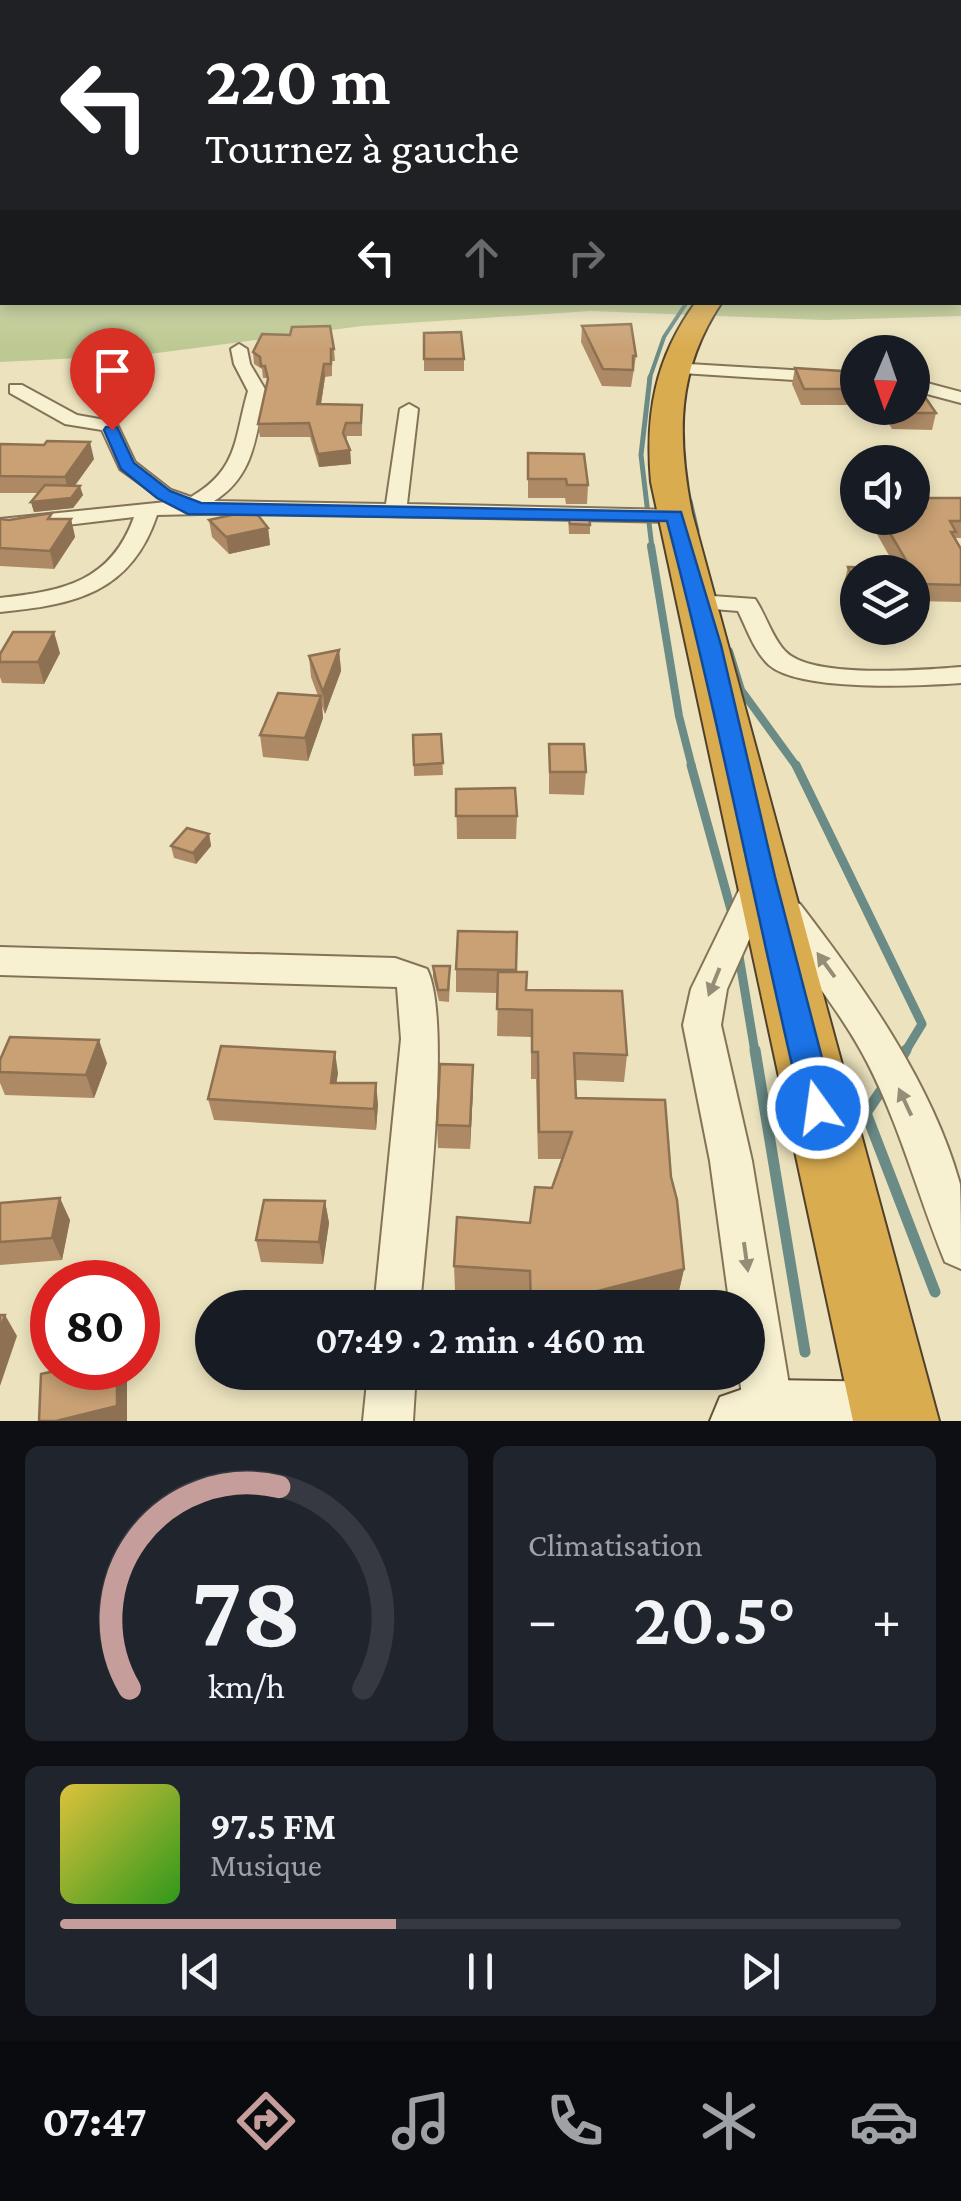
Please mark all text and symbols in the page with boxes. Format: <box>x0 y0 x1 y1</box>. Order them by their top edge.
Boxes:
icon: left <box>40 40 170 170</box>
text: 220 m <box>205 41 391 119</box>
text: Tournez à gauche <box>205 123 519 173</box>
icon: left <box>349 230 404 285</box>
icon: ahead <box>454 230 509 285</box>
icon: right <box>559 230 614 285</box>
pin <box>70 328 155 431</box>
north arrow <box>840 335 930 425</box>
map controls <box>840 335 930 645</box>
icon: arrive <box>85 343 140 398</box>
button: sound <box>840 445 930 535</box>
button: layers <box>840 555 930 645</box>
one-way arrow <box>817 952 836 978</box>
one-way arrow <box>705 967 721 997</box>
position arrow <box>766 1056 870 1160</box>
one-way arrow <box>897 1087 913 1117</box>
one-way arrow <box>738 1242 754 1273</box>
speed limit sign: 80 <box>30 1260 160 1390</box>
text: 07:49 · 2 min · 460 m <box>315 1319 645 1361</box>
text: Climatisation <box>528 1527 703 1563</box>
text: 78 <box>192 1553 301 1668</box>
text: 20.5° <box>633 1577 796 1660</box>
text: − <box>528 1589 557 1650</box>
text: + <box>872 1589 901 1650</box>
text: km/h <box>208 1666 285 1706</box>
text: 97.5 FM <box>210 1805 336 1847</box>
text: Musique <box>210 1847 322 1883</box>
icon: previous <box>173 1944 228 1999</box>
icon: pause <box>453 1944 508 1999</box>
icon: next <box>733 1944 788 1999</box>
icon: directions <box>231 2086 301 2156</box>
icon: music <box>386 2086 456 2156</box>
icon: phone <box>540 2086 610 2156</box>
icon: climate <box>694 2086 764 2156</box>
icon: car <box>849 2086 919 2156</box>
text: 07:47 <box>42 2096 147 2146</box>

